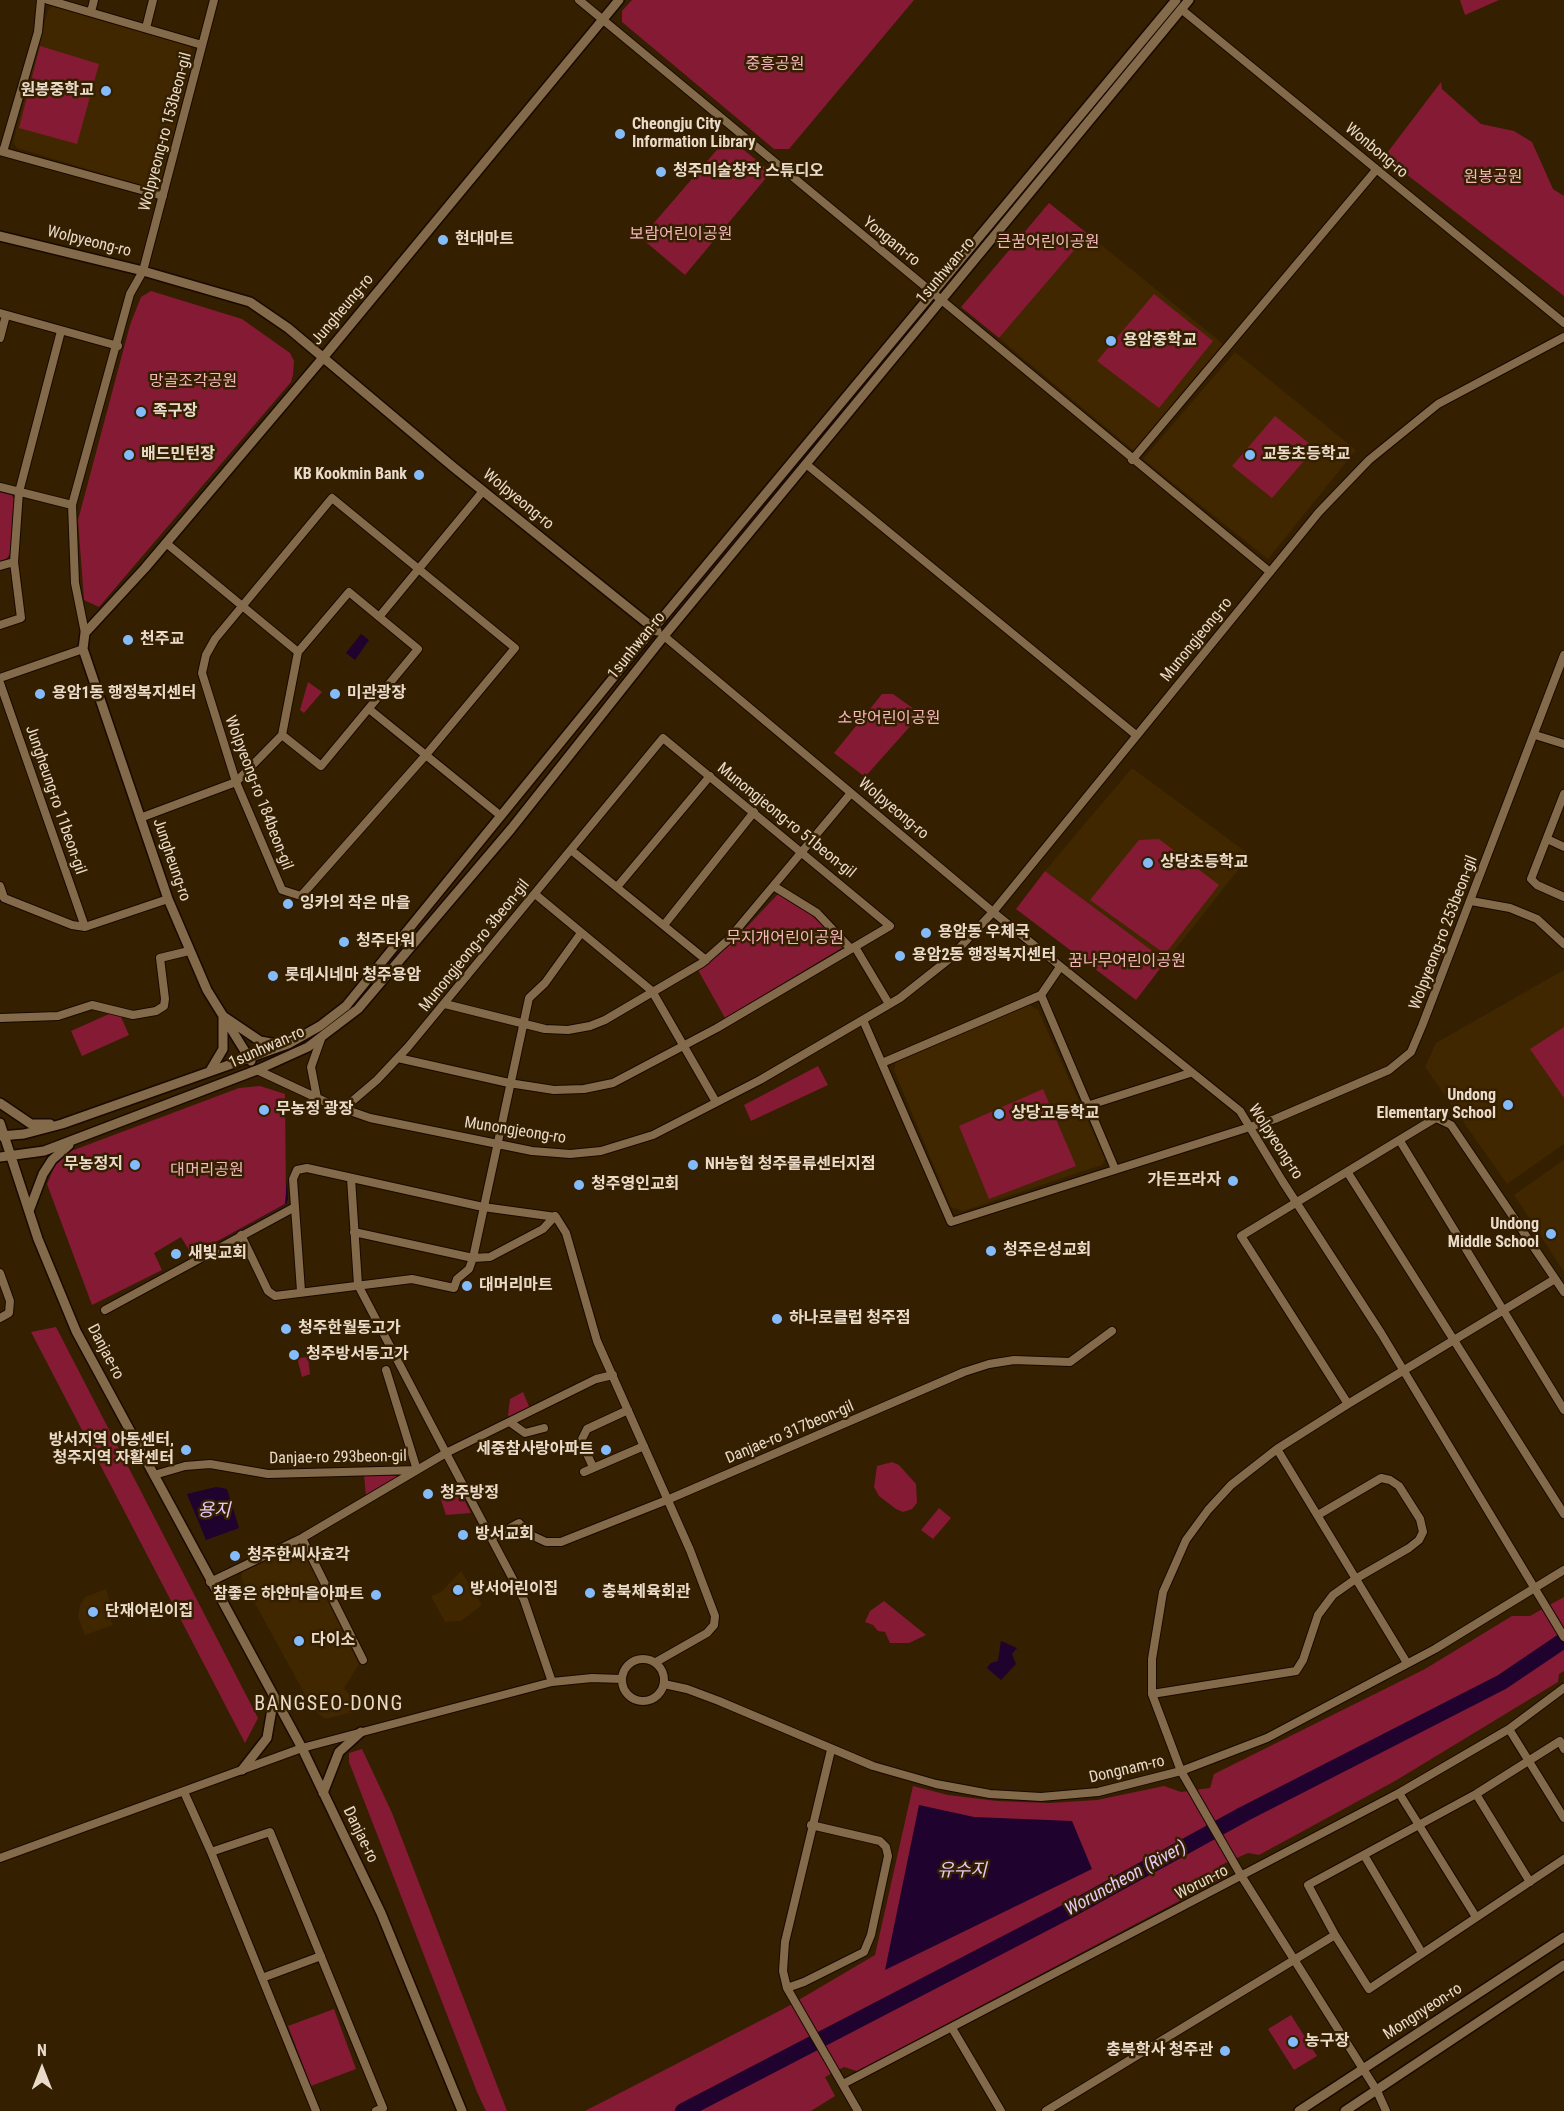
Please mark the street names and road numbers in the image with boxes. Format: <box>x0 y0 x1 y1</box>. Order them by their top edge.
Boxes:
street label: Wolpyeong-ro 153beon-gil <box>136 50 196 214</box>
street label: Wonbong-ro <box>1341 119 1411 183</box>
street label: Yongam-ro <box>859 213 923 271</box>
street label: Wolpyeong-ro <box>45 222 133 262</box>
street label: 1sunhwan-ro <box>913 234 979 308</box>
street label: Jungheung-ro <box>308 271 378 349</box>
street label: Wolpyeong-ro <box>479 466 557 534</box>
street label: Munongjeong-ro <box>1157 594 1237 686</box>
street label: 1sunhwan-ro <box>604 609 670 683</box>
street label: Wolpyeong-ro 184beon-gil <box>220 713 296 873</box>
street label: Jungheung-ro 11beon-gil <box>20 723 90 877</box>
street label: Munongjeong-ro 51beon-gil <box>713 759 859 883</box>
street label: Wolpyeong-ro <box>854 774 932 844</box>
street label: Jungheung-ro <box>148 816 194 904</box>
street label: Wolpyeong-ro 253beon-gil <box>1406 853 1482 1013</box>
street label: Munongjeong-ro 3beon-gil <box>416 876 534 1016</box>
street label: 1sunhwan-ro <box>226 1023 308 1073</box>
street label: Wolpyeong-ro <box>1244 1101 1306 1183</box>
street label: Munongjeong-ro <box>463 1113 567 1149</box>
street label: Danjae-ro <box>82 1321 128 1383</box>
street label: Danjae-ro 317beon-gil <box>723 1397 857 1469</box>
street label: Danjae-ro 293beon-gil <box>269 1447 407 1469</box>
street label: Dongnam-ro <box>1087 1752 1167 1788</box>
street label: Danjae-ro <box>338 1804 382 1866</box>
street label: Worun-ro <box>1172 1861 1232 1905</box>
street label: Mongnyeon-ro <box>1380 1979 1466 2045</box>

